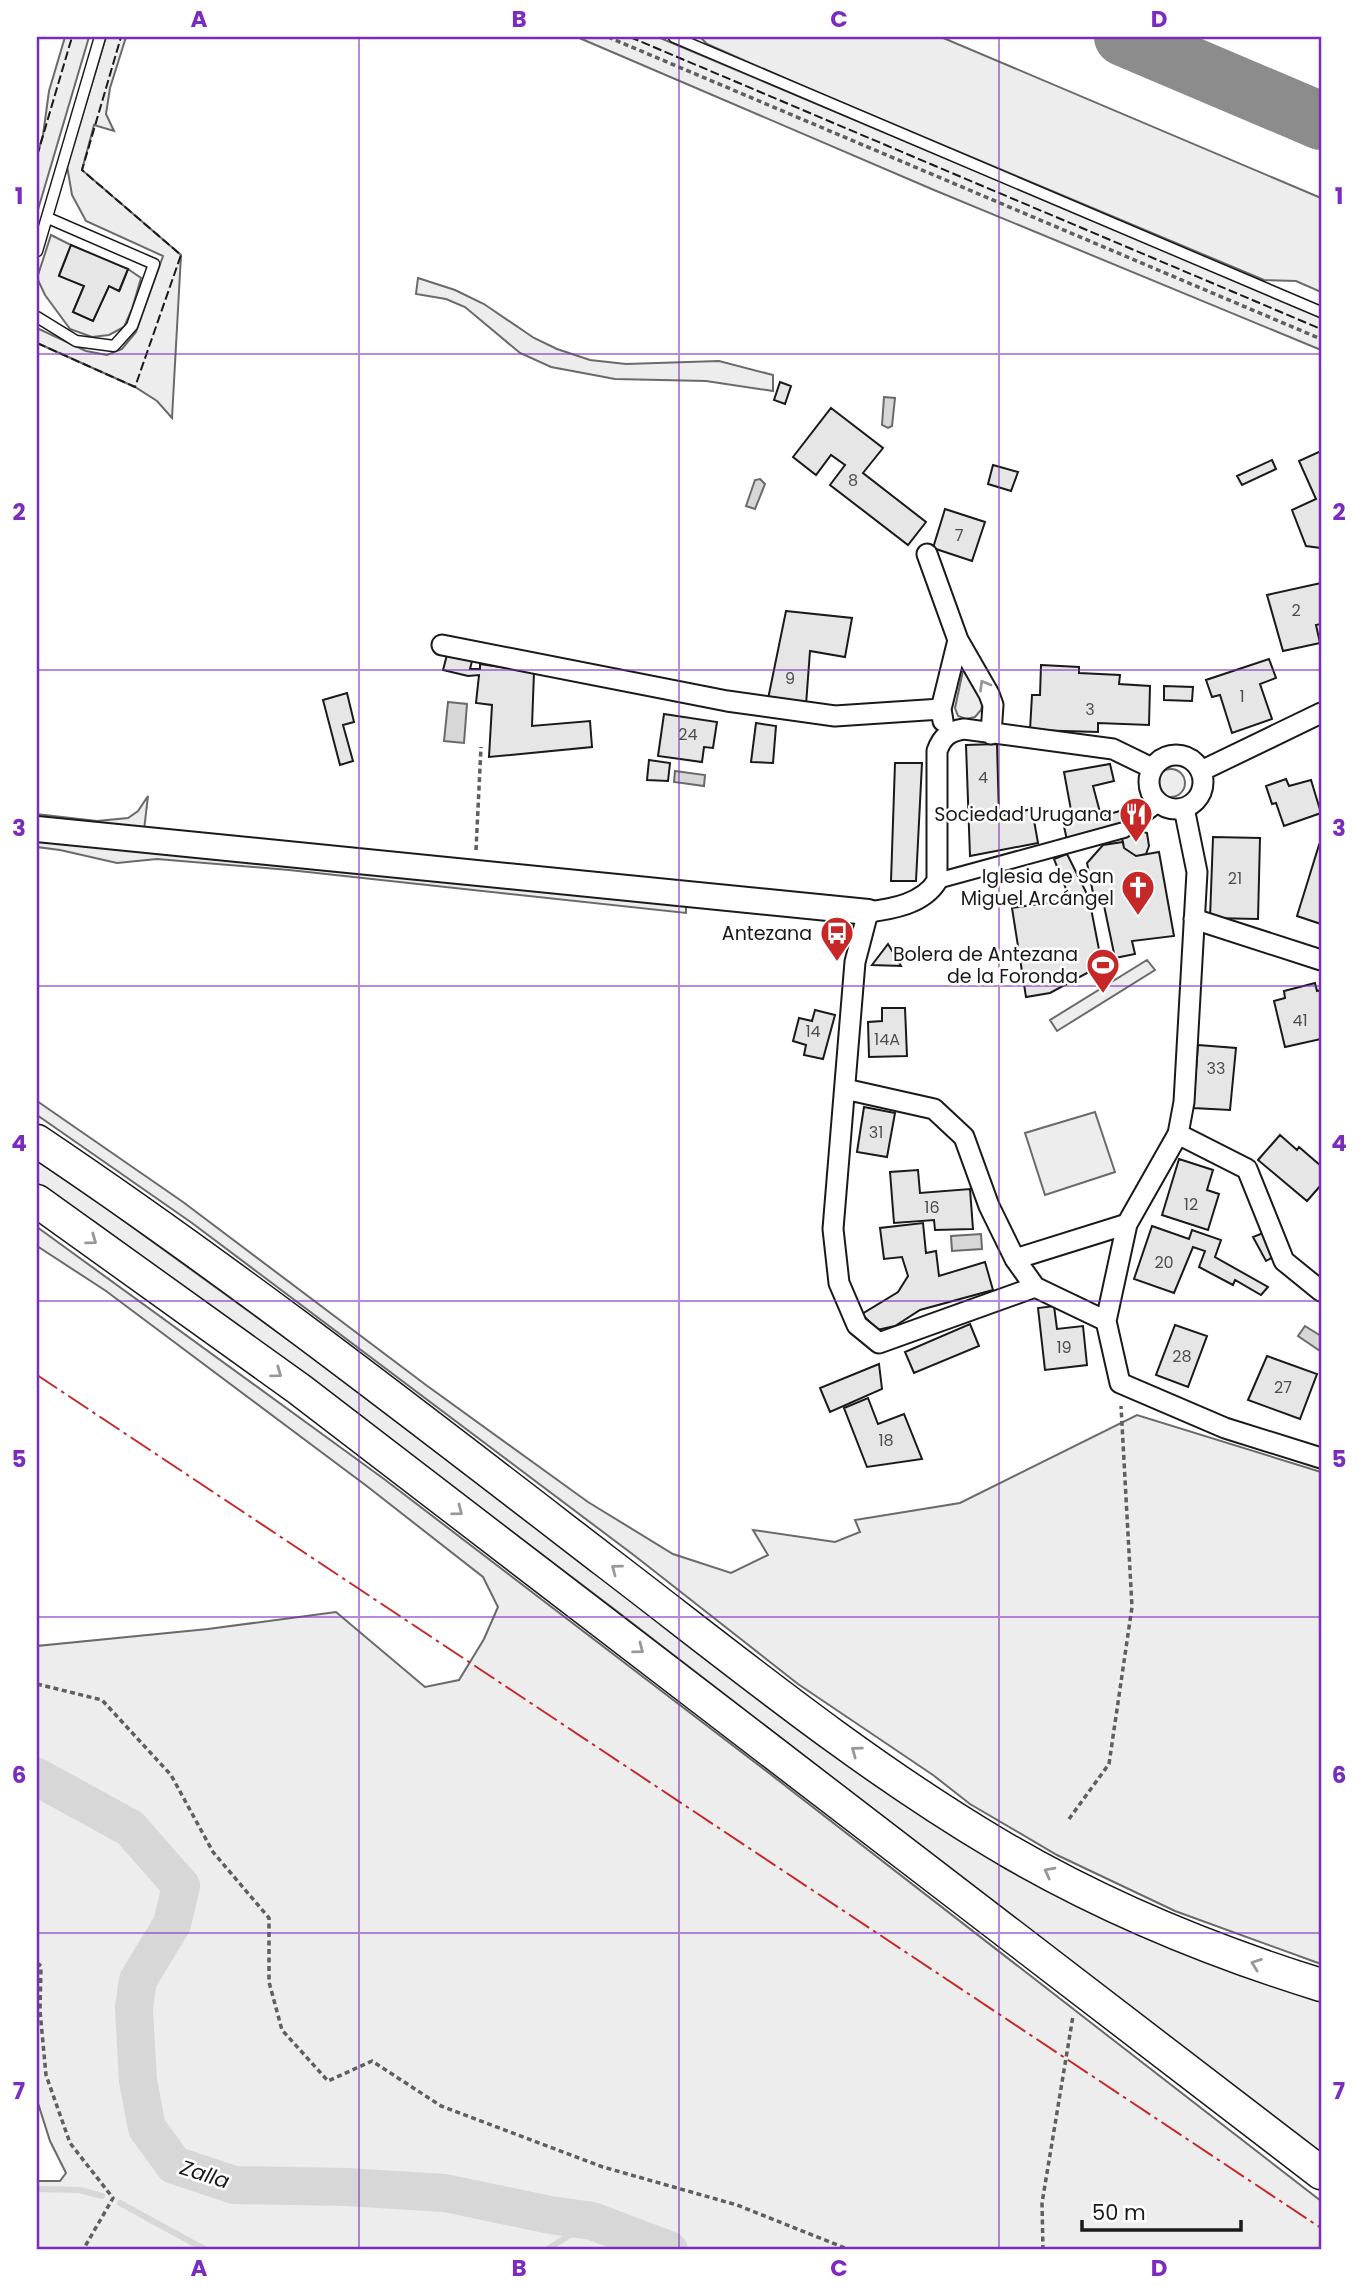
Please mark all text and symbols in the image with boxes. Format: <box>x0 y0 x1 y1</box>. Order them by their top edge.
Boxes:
text: A <box>191 3 208 35</box>
text: B <box>511 3 527 35</box>
text: C <box>830 3 848 35</box>
text: D <box>1151 3 1167 35</box>
text: 1 <box>15 180 23 212</box>
text: 1 <box>1335 180 1343 212</box>
house number: 8 <box>848 469 858 492</box>
text: 2 <box>12 496 26 528</box>
text: 2 <box>1332 496 1346 528</box>
house number: 7 <box>955 524 964 547</box>
house number: 2 <box>1291 599 1301 622</box>
house number: 9 <box>785 667 795 690</box>
one-way arrow <box>979 679 992 692</box>
house number: 1 <box>1239 685 1245 708</box>
house number: 3 <box>1085 698 1095 721</box>
house number: 24 <box>678 723 698 746</box>
house number: 4 <box>978 766 988 789</box>
restaurant icon: Sociedad Urugana <box>1117 795 1155 844</box>
place label: Sociedad Urugana <box>934 801 1112 828</box>
text: 3 <box>12 812 26 844</box>
text: 3 <box>1332 812 1346 844</box>
place label: Iglesia de San Miguel Arcángel <box>961 863 1114 912</box>
house number: 21 <box>1228 867 1242 890</box>
church icon: Iglesia de San Miguel Arcángel <box>1119 868 1157 917</box>
bus stop icon: Antezana <box>818 914 856 963</box>
place label: Antezana <box>722 920 812 947</box>
place label: Bolera de Antezana de la Foronda <box>893 941 1078 990</box>
sports icon: Bolera de Antezana de la Foronda <box>1084 946 1122 995</box>
house number: 41 <box>1292 1009 1308 1032</box>
house number: 14 <box>805 1020 821 1043</box>
house number: 14A <box>874 1028 900 1051</box>
house number: 33 <box>1207 1057 1225 1080</box>
house number: 31 <box>869 1121 883 1144</box>
text: 4 <box>11 1127 27 1159</box>
text: 4 <box>1331 1127 1347 1159</box>
house number: 12 <box>1184 1193 1198 1216</box>
house number: 16 <box>924 1196 940 1219</box>
one-way arrow <box>84 1232 97 1245</box>
house number: 20 <box>1154 1251 1174 1274</box>
house number: 19 <box>1056 1336 1072 1359</box>
house number: 28 <box>1172 1345 1192 1368</box>
one-way arrow <box>269 1365 282 1377</box>
house number: 27 <box>1274 1376 1292 1399</box>
house number: 18 <box>878 1429 894 1452</box>
text: 5 <box>12 1443 26 1475</box>
text: 5 <box>1332 1443 1346 1475</box>
one-way arrow <box>450 1502 463 1515</box>
one-way arrow <box>612 1565 624 1578</box>
one-way arrow <box>631 1640 644 1653</box>
one-way arrow <box>851 1747 864 1759</box>
text: 6 <box>12 1759 26 1791</box>
text: 6 <box>1332 1759 1346 1791</box>
one-way arrow <box>1043 1867 1056 1880</box>
one-way arrow <box>1251 1959 1263 1973</box>
text: 7 <box>13 2075 25 2107</box>
text: 7 <box>1333 2075 1345 2107</box>
water label: Zalla <box>176 2152 233 2196</box>
scale bar <box>1082 2189 1241 2233</box>
text: 50 m <box>1092 2198 1146 2227</box>
text: A <box>191 2252 208 2284</box>
text: B <box>511 2252 527 2284</box>
text: C <box>830 2252 848 2284</box>
text: D <box>1151 2252 1167 2284</box>

